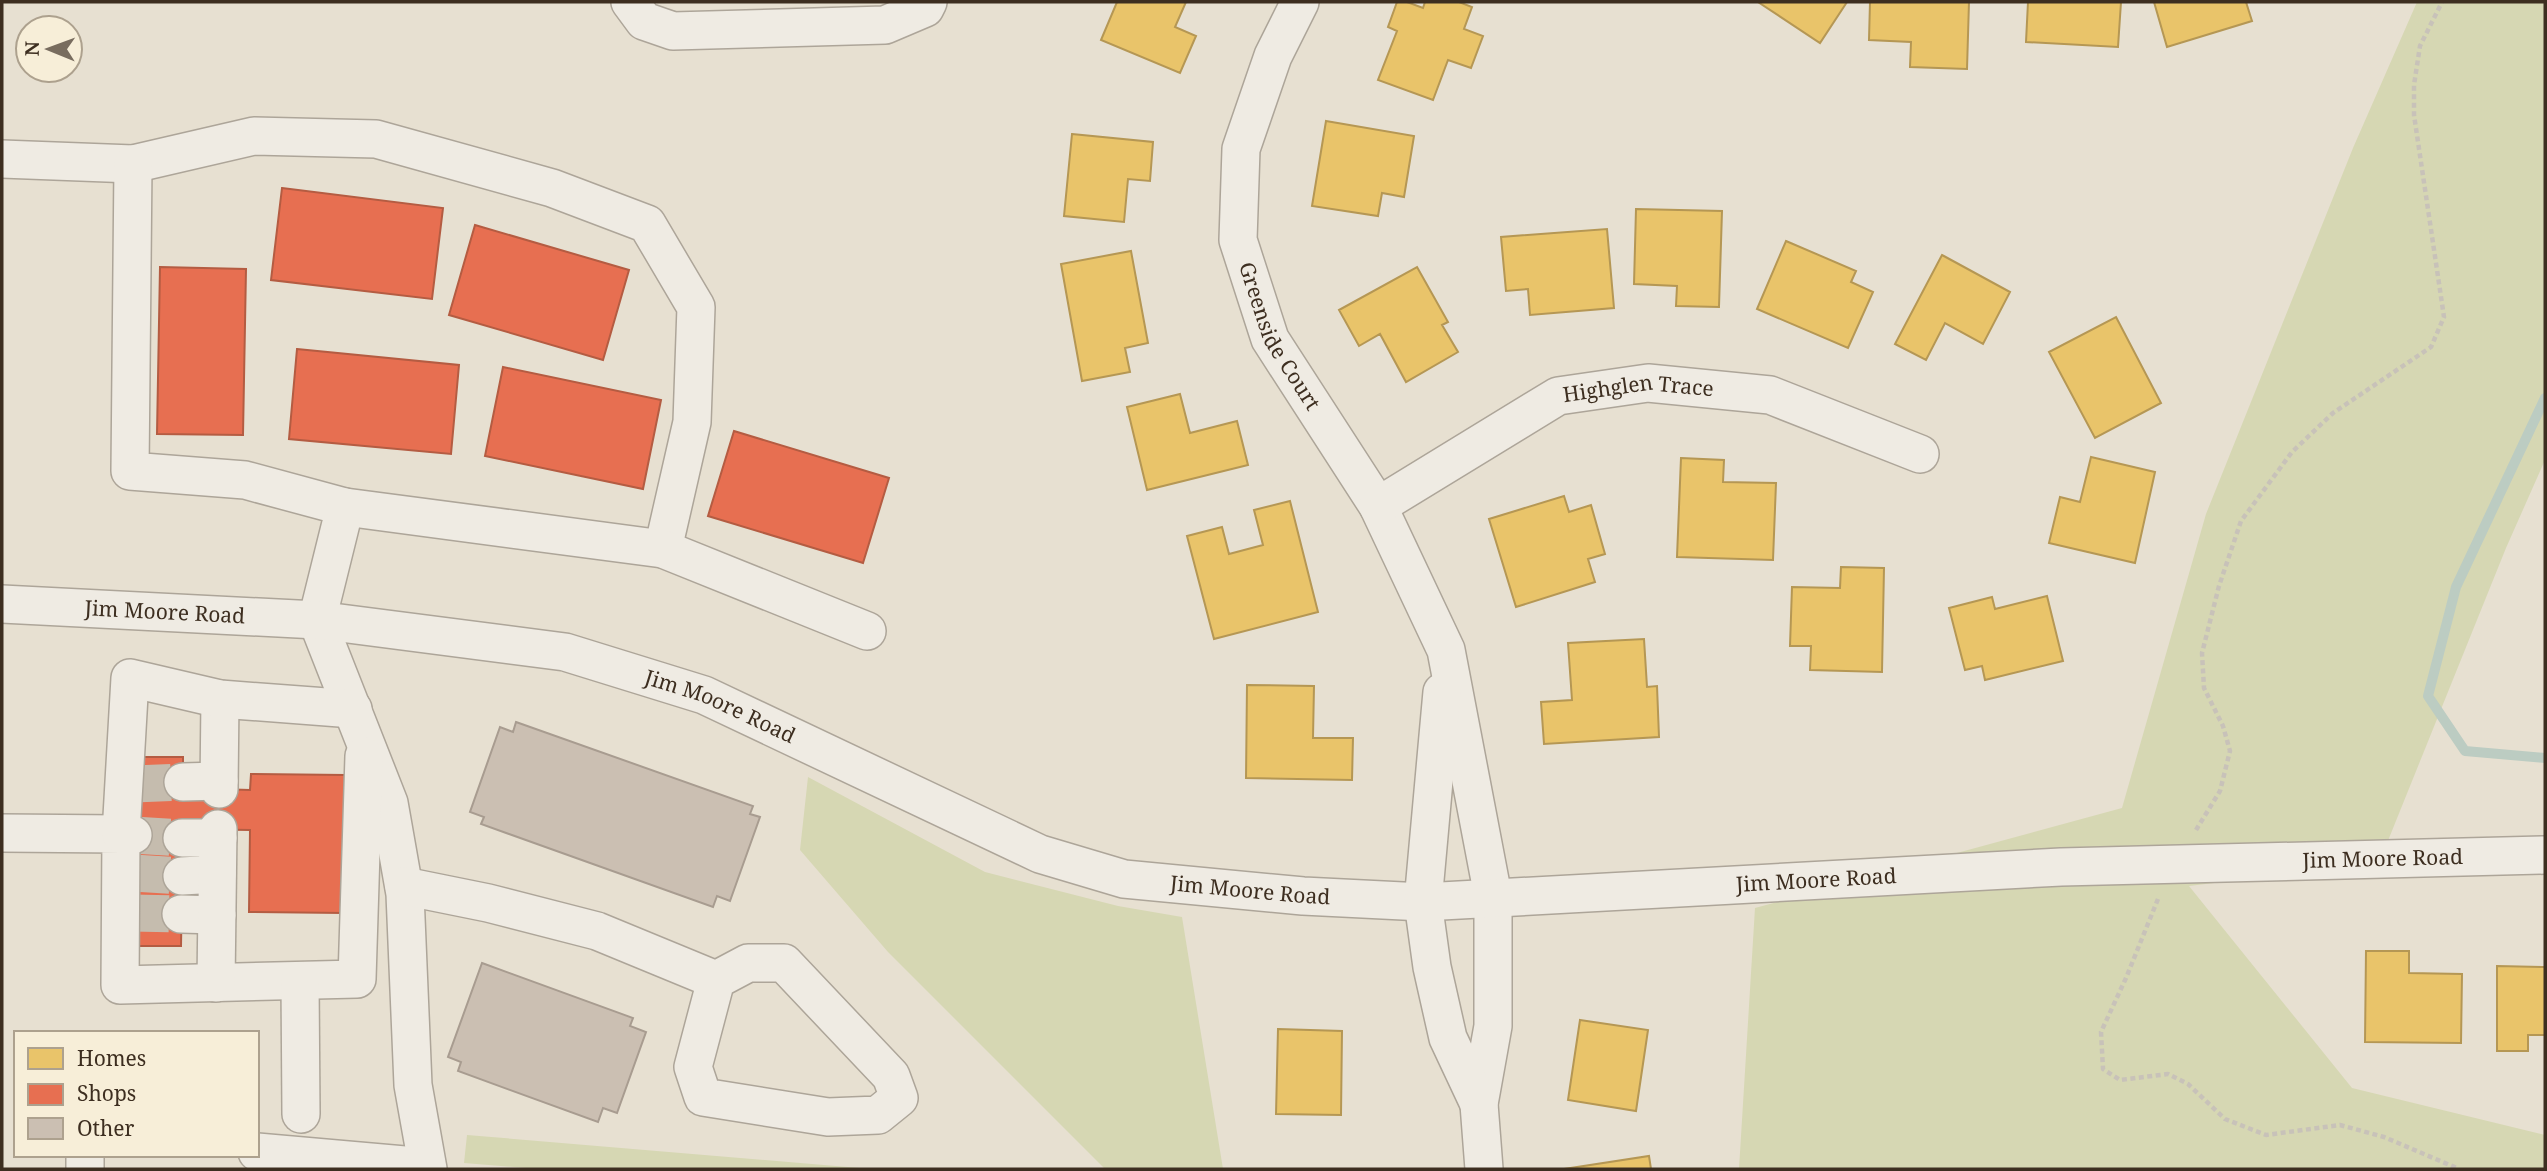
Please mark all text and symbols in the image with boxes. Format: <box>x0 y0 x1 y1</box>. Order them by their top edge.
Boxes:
north arrow <box>14 14 84 84</box>
text: N <box>19 41 45 56</box>
street label: Greenside Court <box>1233 258 1327 415</box>
street label: Highglen Trace <box>1561 367 1715 408</box>
street label: Jim Moore Road <box>83 593 246 629</box>
street label: Jim Moore Road <box>641 662 800 749</box>
street label: Jim Moore Road <box>2301 842 2463 874</box>
street label: Jim Moore Road <box>1734 861 1897 898</box>
street label: Jim Moore Road <box>1168 868 1331 910</box>
legend <box>14 1031 259 1157</box>
text: Homes <box>77 1044 146 1072</box>
text: Shops <box>77 1079 136 1107</box>
text: Other <box>77 1114 135 1142</box>

